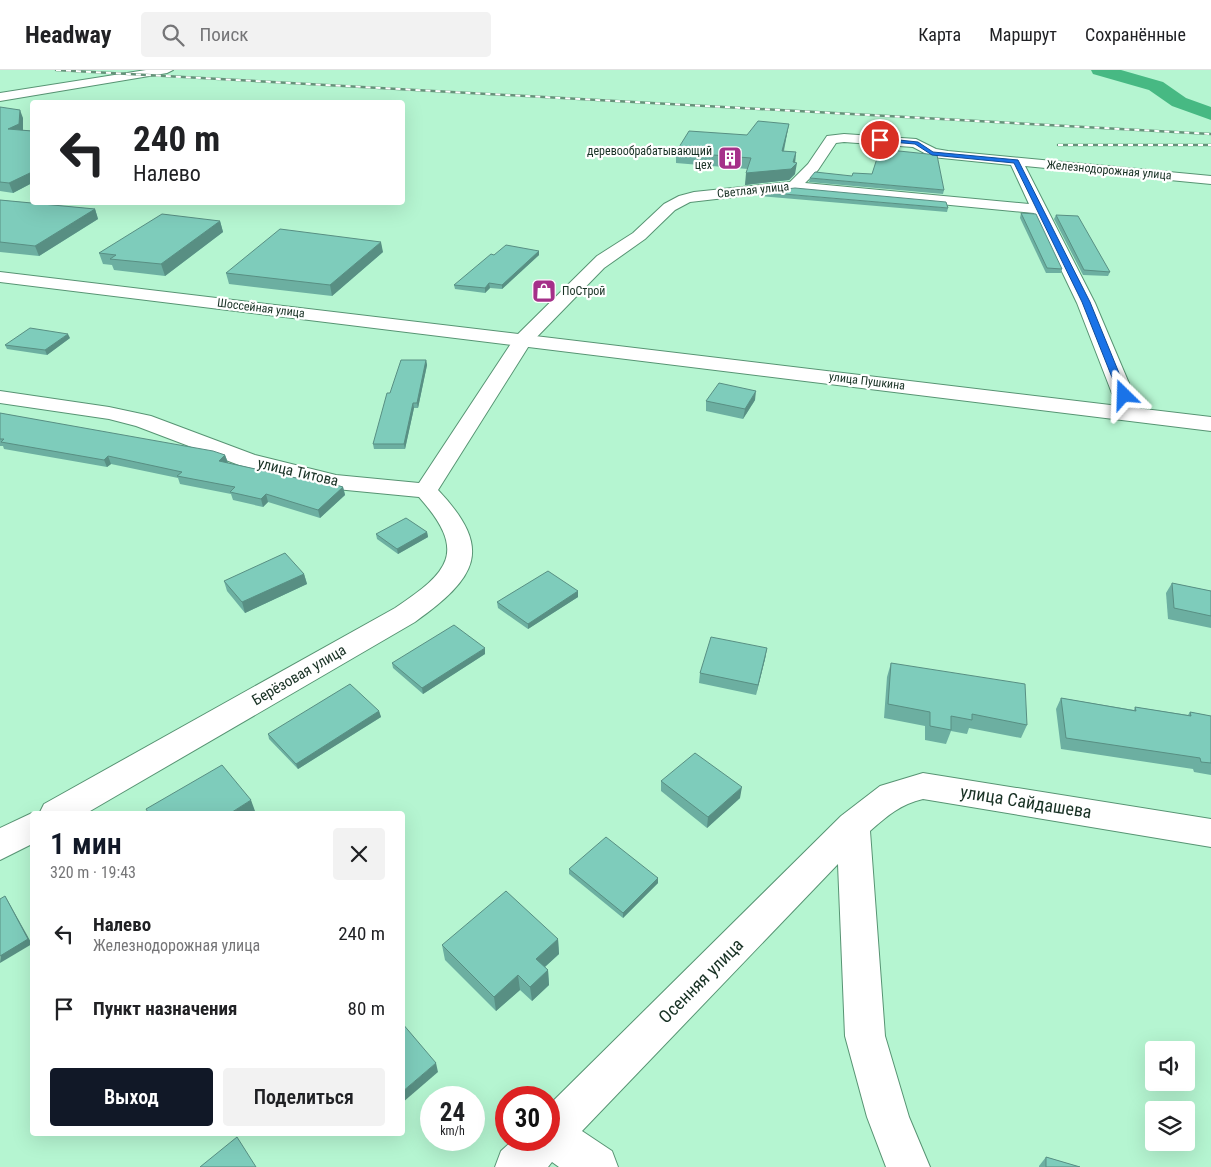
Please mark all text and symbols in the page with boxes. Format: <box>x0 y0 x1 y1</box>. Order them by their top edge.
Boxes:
search box <box>141 12 491 57</box>
text: Headway <box>25 21 111 49</box>
icon: search <box>159 21 187 49</box>
text: Поиск <box>199 23 248 46</box>
text: Карта <box>918 24 961 45</box>
text: Маршрут <box>989 24 1057 45</box>
text: Сохранённые <box>1085 24 1186 45</box>
text: 240 m <box>133 119 220 160</box>
pin <box>859 119 901 161</box>
icon: left <box>50 120 115 185</box>
icon: arrive <box>866 126 894 154</box>
place label: деревообрабатывающий цех <box>587 144 712 172</box>
building icon: деревообрабатывающий цех <box>717 145 743 171</box>
street label: Железнодорожная улица <box>1046 158 1172 182</box>
text: Налево <box>133 161 201 186</box>
street label: Светлая улица <box>716 179 790 201</box>
shop icon: ПоСтрой <box>531 278 557 304</box>
place label: ПоСтрой <box>562 284 605 298</box>
street label: Шоссейная улица <box>216 296 306 320</box>
position arrow <box>1097 368 1149 420</box>
street label: улица Пушкина <box>828 369 906 393</box>
street label: улица Титова <box>256 454 340 490</box>
street label: Берёзовая улица <box>249 641 349 709</box>
street label: улица Сайдашева <box>959 781 1093 822</box>
text: 1 мин <box>50 826 122 861</box>
button: close <box>333 828 385 880</box>
text: 320 m · 19:43 <box>50 863 136 882</box>
text: Налево <box>93 913 151 936</box>
icon: left <box>50 920 78 948</box>
text: 240 m <box>338 922 385 945</box>
street label: Осенняя улица <box>654 934 747 1027</box>
text: Железнодорожная улица <box>93 936 260 955</box>
icon: arrive <box>50 995 78 1023</box>
text: Пункт назначения <box>93 997 237 1020</box>
text: 80 m <box>348 997 385 1020</box>
map controls <box>1145 1041 1195 1151</box>
button: sound <box>1145 1041 1195 1091</box>
button: Выход <box>50 1068 213 1126</box>
button: Поделиться <box>223 1068 385 1126</box>
speed limit sign: 30 <box>495 1086 560 1151</box>
text: 24 <box>440 1098 465 1127</box>
button: layers <box>1145 1101 1195 1151</box>
text: km/h <box>440 1124 465 1138</box>

